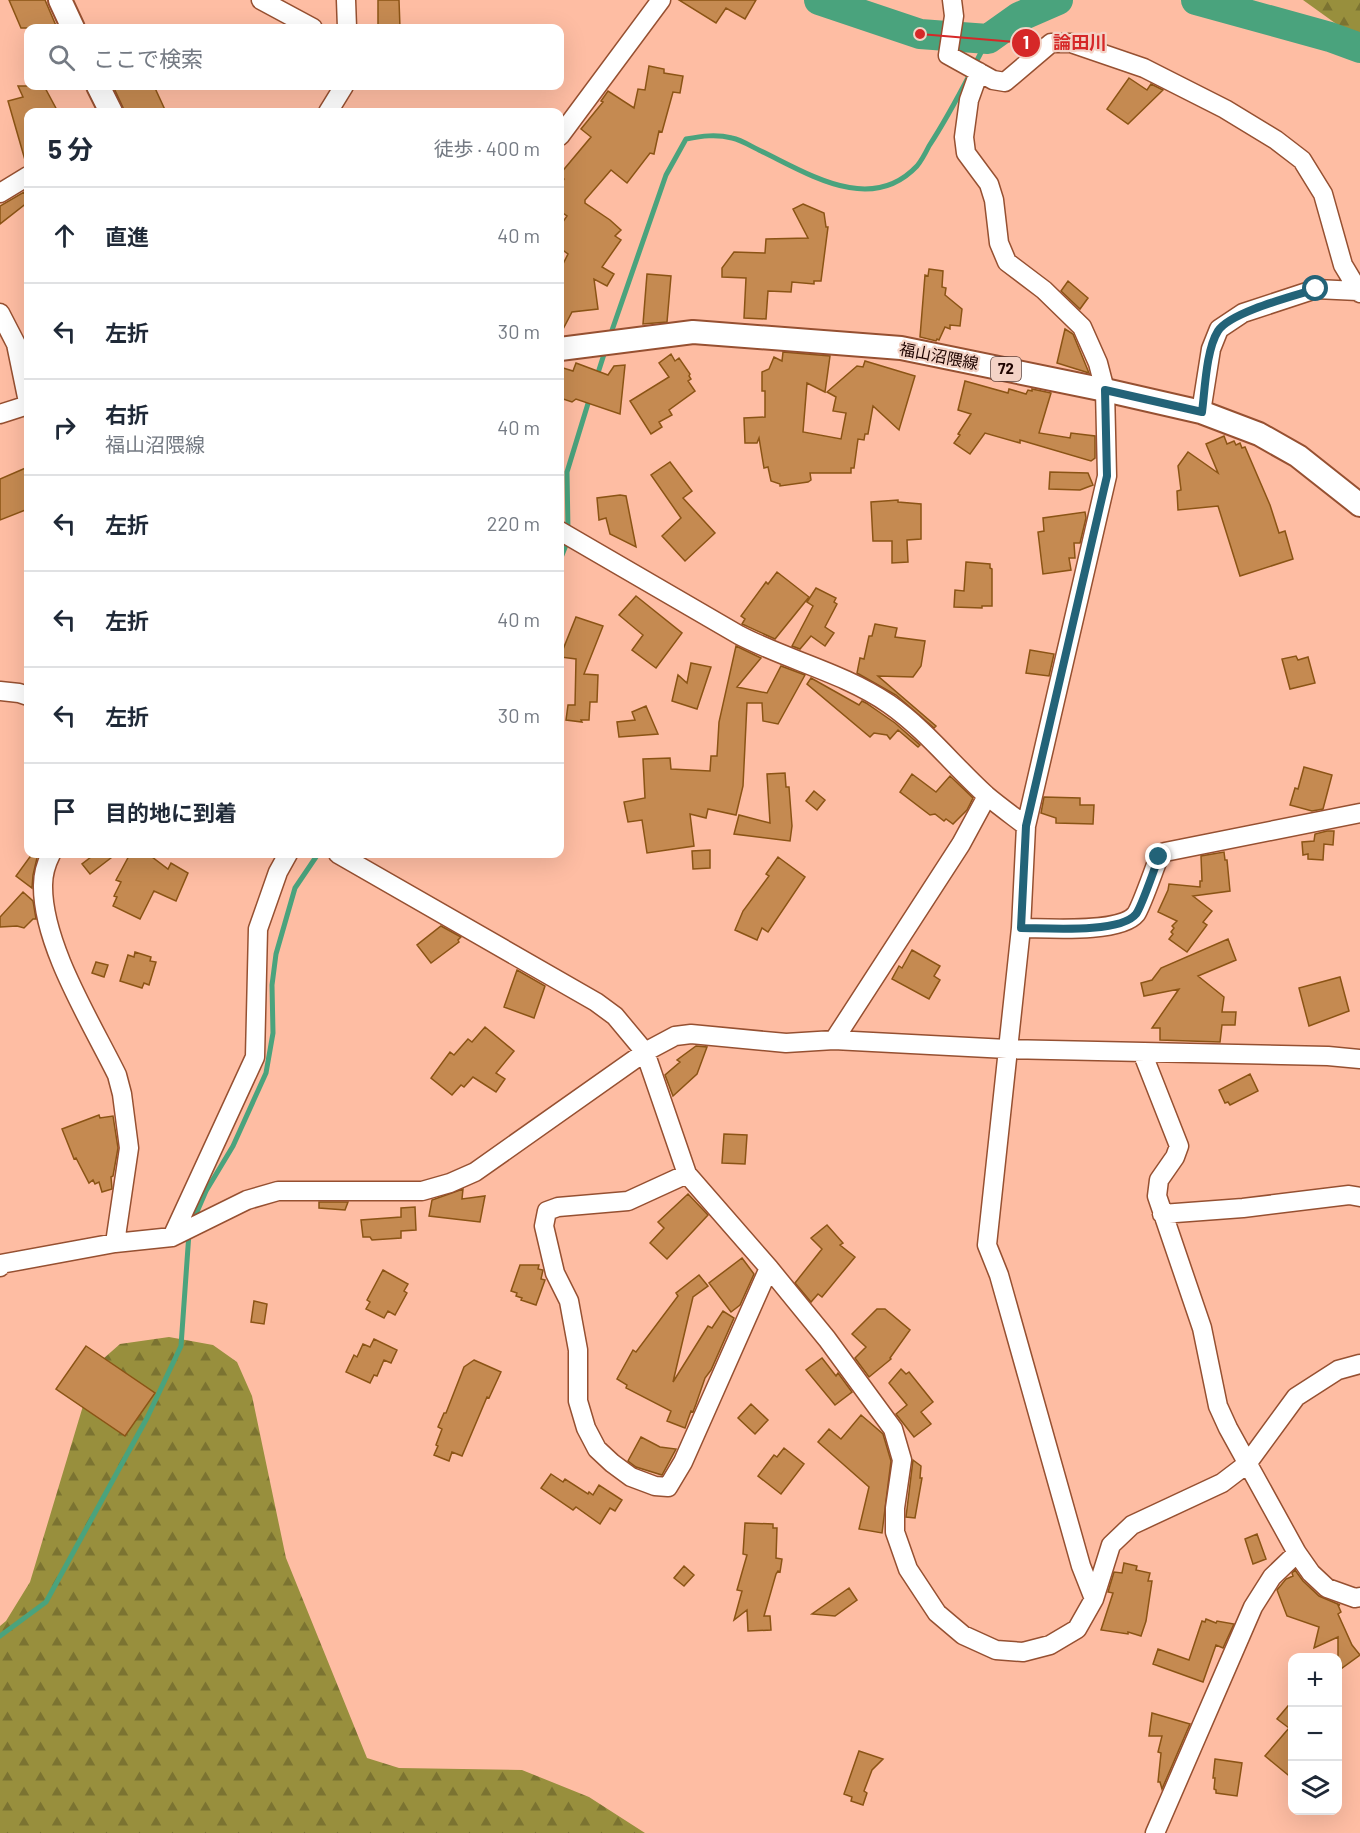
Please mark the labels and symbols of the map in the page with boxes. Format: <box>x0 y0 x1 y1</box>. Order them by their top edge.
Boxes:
callout: 論田川 <box>1011 25 1119 61</box>
text: 1 <box>1023 31 1029 53</box>
text: 論田川 <box>1053 31 1107 53</box>
route start <box>1302 275 1328 301</box>
street label: 福山沼隈線 <box>898 339 980 372</box>
road number: 72 <box>991 357 1021 381</box>
route end <box>1145 843 1171 869</box>

